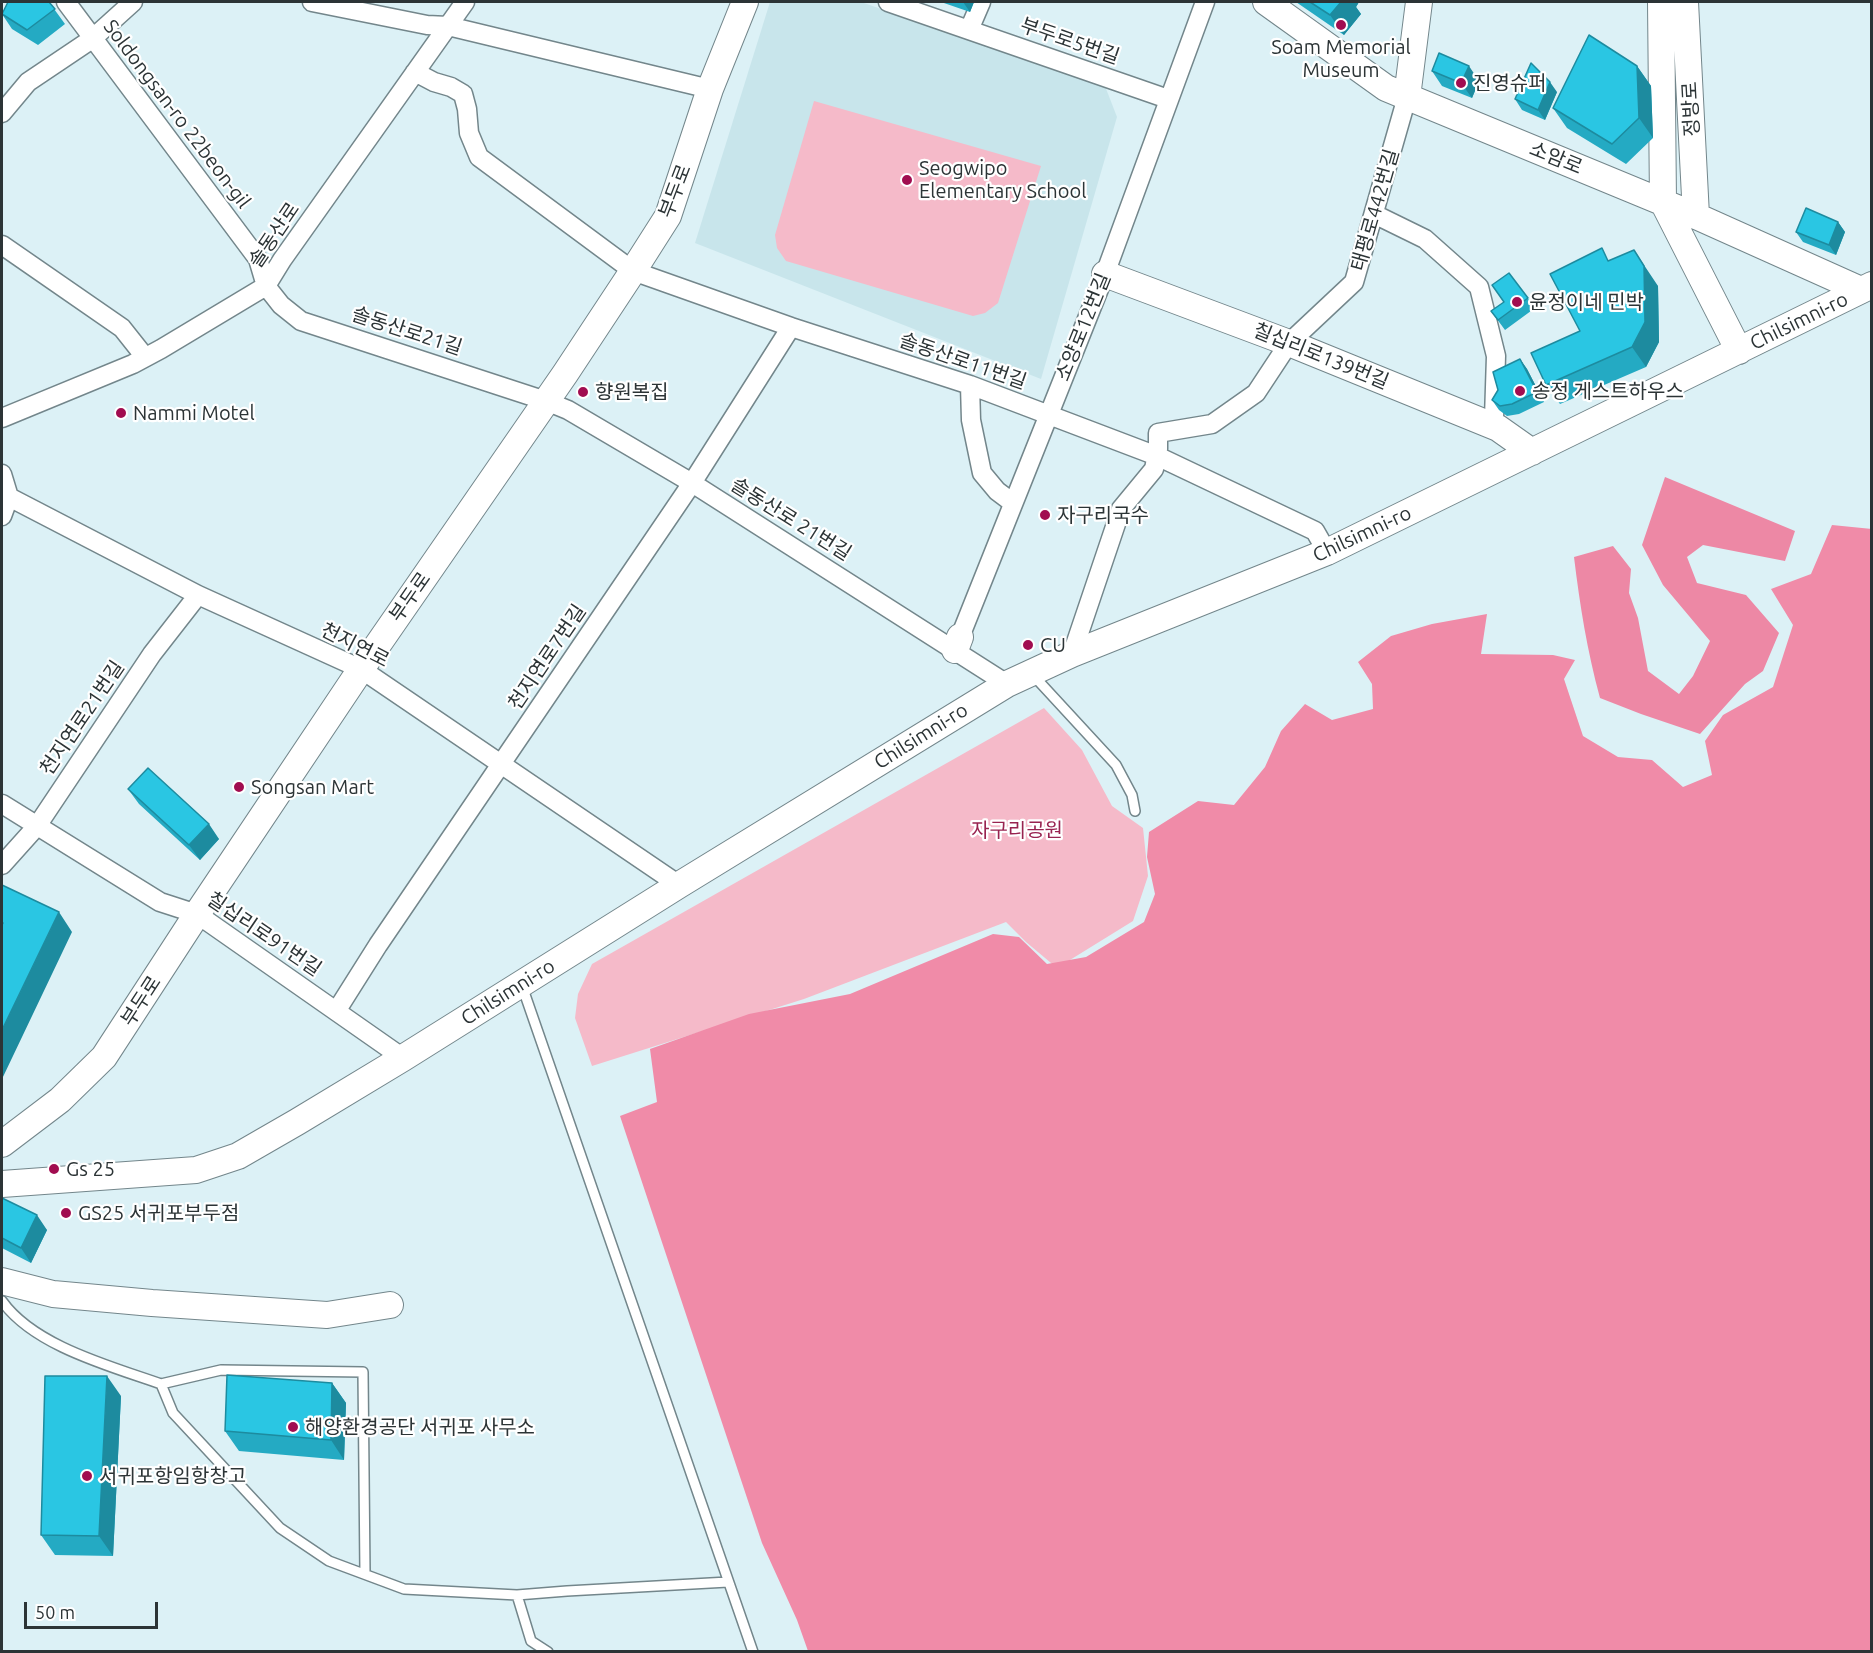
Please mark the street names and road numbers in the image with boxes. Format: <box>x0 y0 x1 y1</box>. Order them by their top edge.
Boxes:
street label: 부두로5번길 <box>1017 13 1123 69</box>
street label: Soldongsan-ro 22beon-gil <box>98 15 256 213</box>
street label: 정방로 <box>1678 81 1704 137</box>
street label: 소암로 <box>1526 137 1586 179</box>
street label: 태평로442번길 <box>1346 146 1404 274</box>
street label: 부두로 <box>654 161 696 221</box>
street label: 솔동산로 <box>243 198 305 272</box>
street label: 소양로12번길 <box>1050 269 1116 385</box>
street label: Chilsimni-ro <box>1746 287 1852 355</box>
street label: 솔동산로21길 <box>349 302 465 360</box>
street label: 칠십리로139번길 <box>1250 318 1392 394</box>
street label: 솔동산로11번길 <box>896 328 1030 394</box>
street label: 솔동산로 21번길 <box>726 472 856 566</box>
street label: Chilsimni-ro <box>1309 501 1415 567</box>
street label: 부두로 <box>384 568 436 626</box>
street label: 천지연로7번길 <box>503 600 591 714</box>
street label: 천지연로 <box>317 618 393 672</box>
street label: 천지연로21번길 <box>35 656 129 780</box>
street label: Chilsimni-ro <box>870 698 972 774</box>
street label: 칠십리로91번길 <box>202 887 326 981</box>
street label: Chilsimni-ro <box>457 954 559 1030</box>
street label: 부두로 <box>116 971 166 1031</box>

